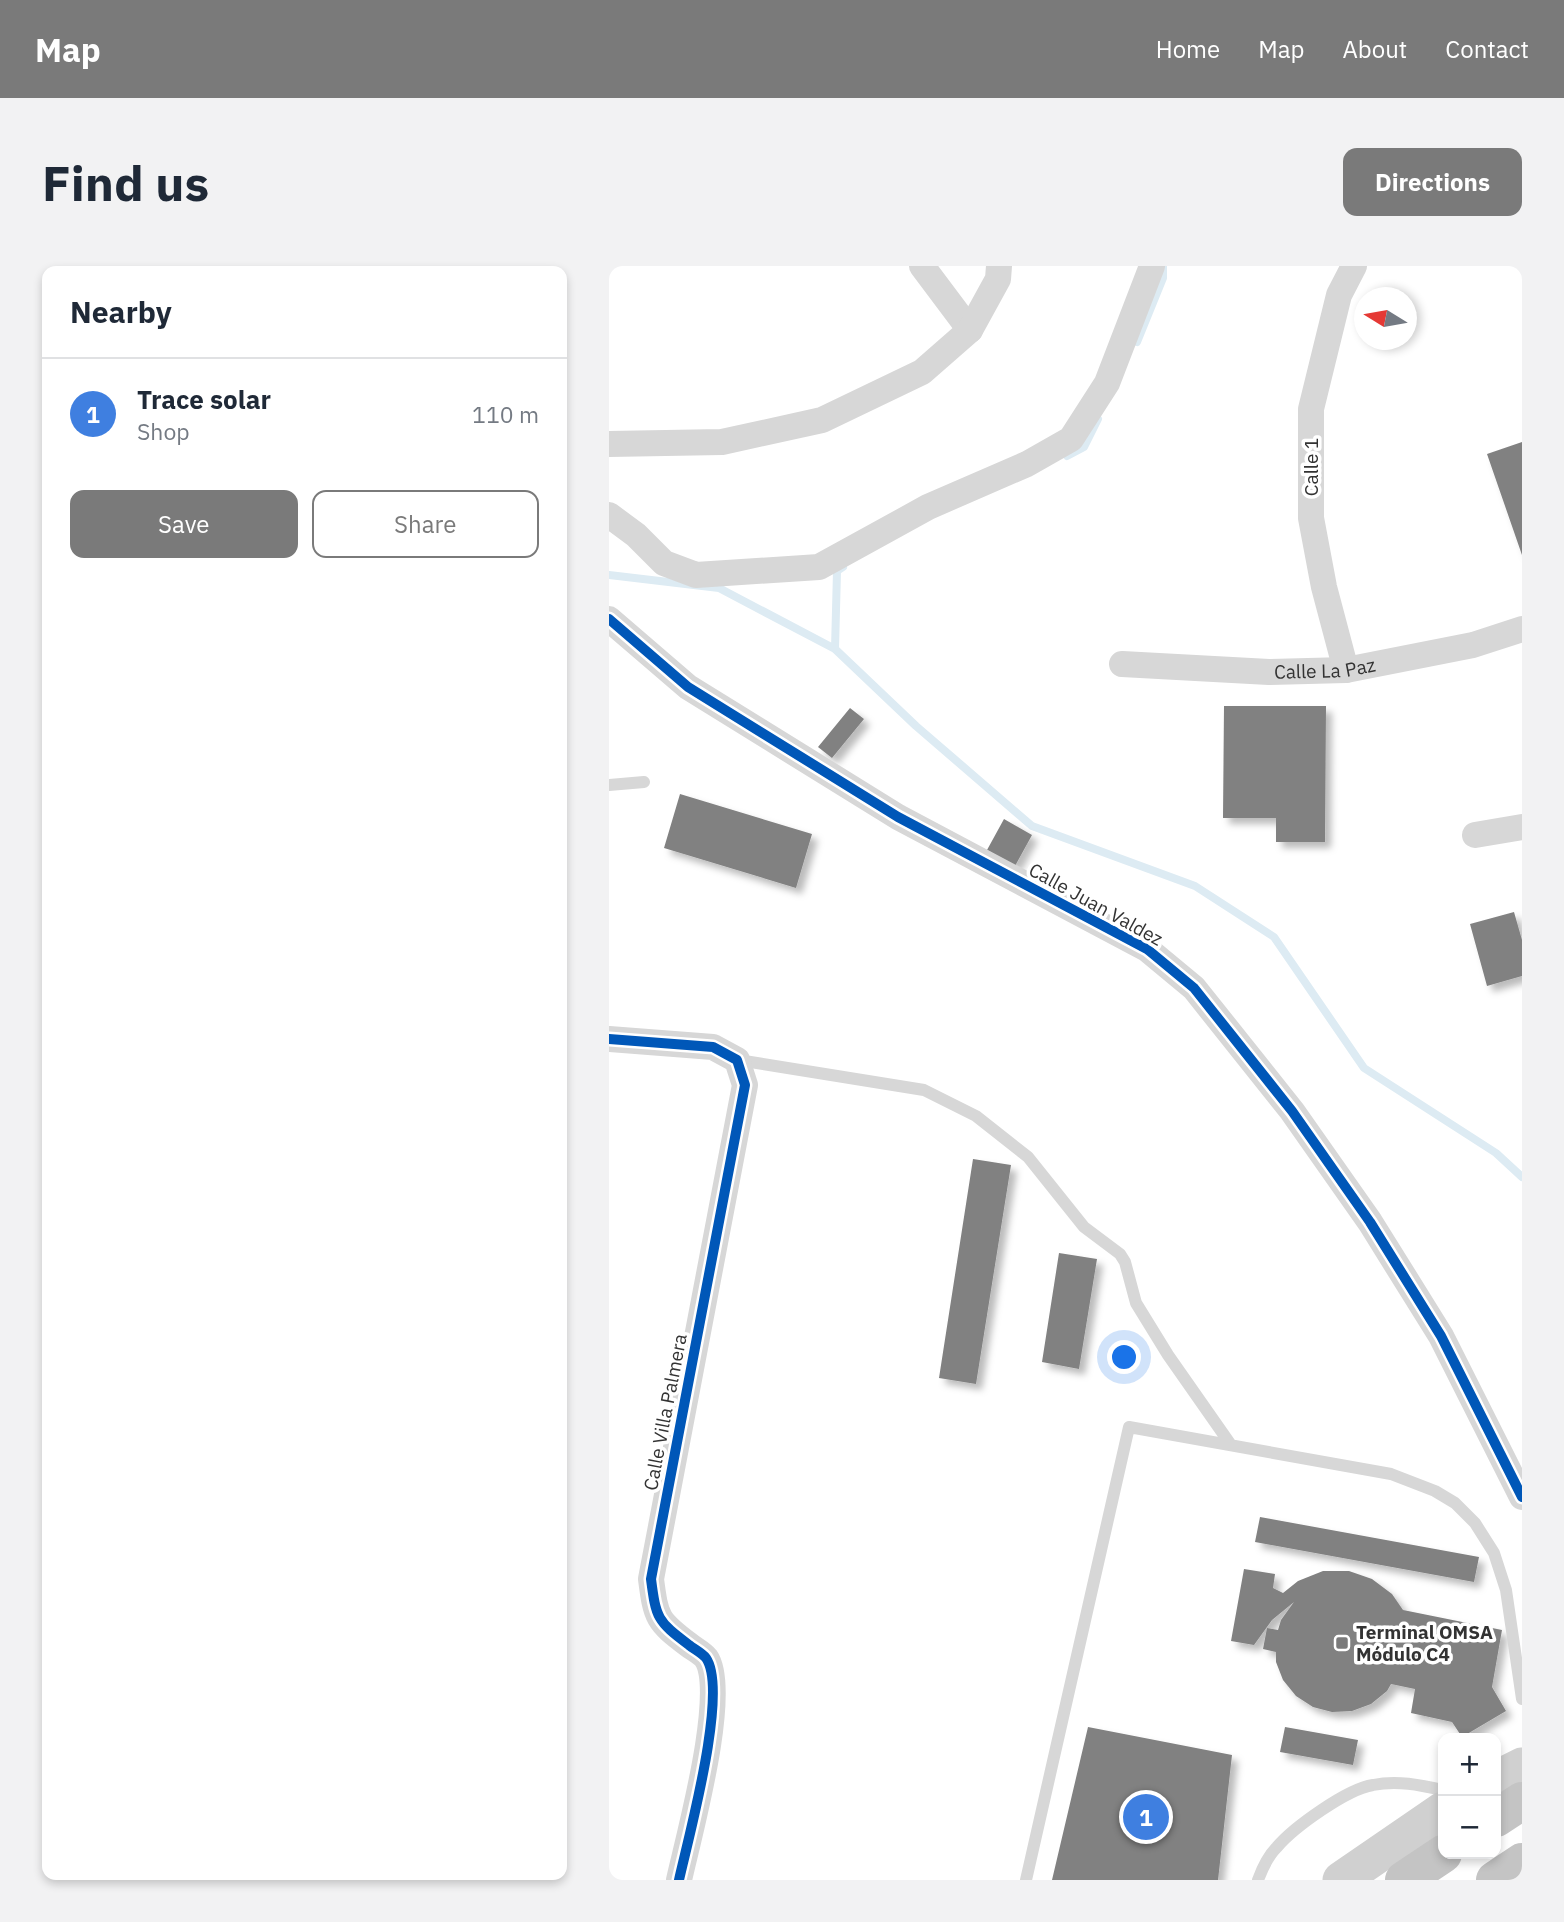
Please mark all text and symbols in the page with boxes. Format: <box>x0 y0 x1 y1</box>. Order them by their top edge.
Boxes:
text: Map <box>35 28 101 71</box>
text: Home <box>1156 33 1220 65</box>
text: Map <box>1258 33 1304 65</box>
text: About <box>1342 33 1407 65</box>
text: Contact <box>1445 33 1529 65</box>
button: Directions <box>1343 148 1522 216</box>
text: Find us <box>42 151 209 214</box>
north arrow <box>1354 287 1417 350</box>
text: Nearby <box>70 292 172 331</box>
text: Trace solar <box>137 382 271 416</box>
text: 1 <box>86 399 100 429</box>
text: 110 m <box>472 399 539 429</box>
text: Shop <box>137 416 190 446</box>
street label: Calle 1 <box>1299 438 1323 496</box>
button: Save <box>70 490 298 558</box>
button: Share <box>312 490 539 558</box>
street label: Calle La Paz <box>1274 652 1377 684</box>
street label: Calle Juan Valdez <box>1025 857 1167 951</box>
street label: Calle Villa Palmera <box>638 1332 692 1492</box>
your location <box>1107 1340 1141 1374</box>
place label: Terminal OMSA Módulo C4 <box>1356 1620 1493 1666</box>
marker: Terminal OMSA Módulo C4 <box>1334 1635 1350 1651</box>
map controls <box>1438 1733 1501 1859</box>
button: + <box>1438 1733 1501 1796</box>
pin: 1 <box>1123 1791 1169 1843</box>
button: − <box>1438 1796 1501 1859</box>

